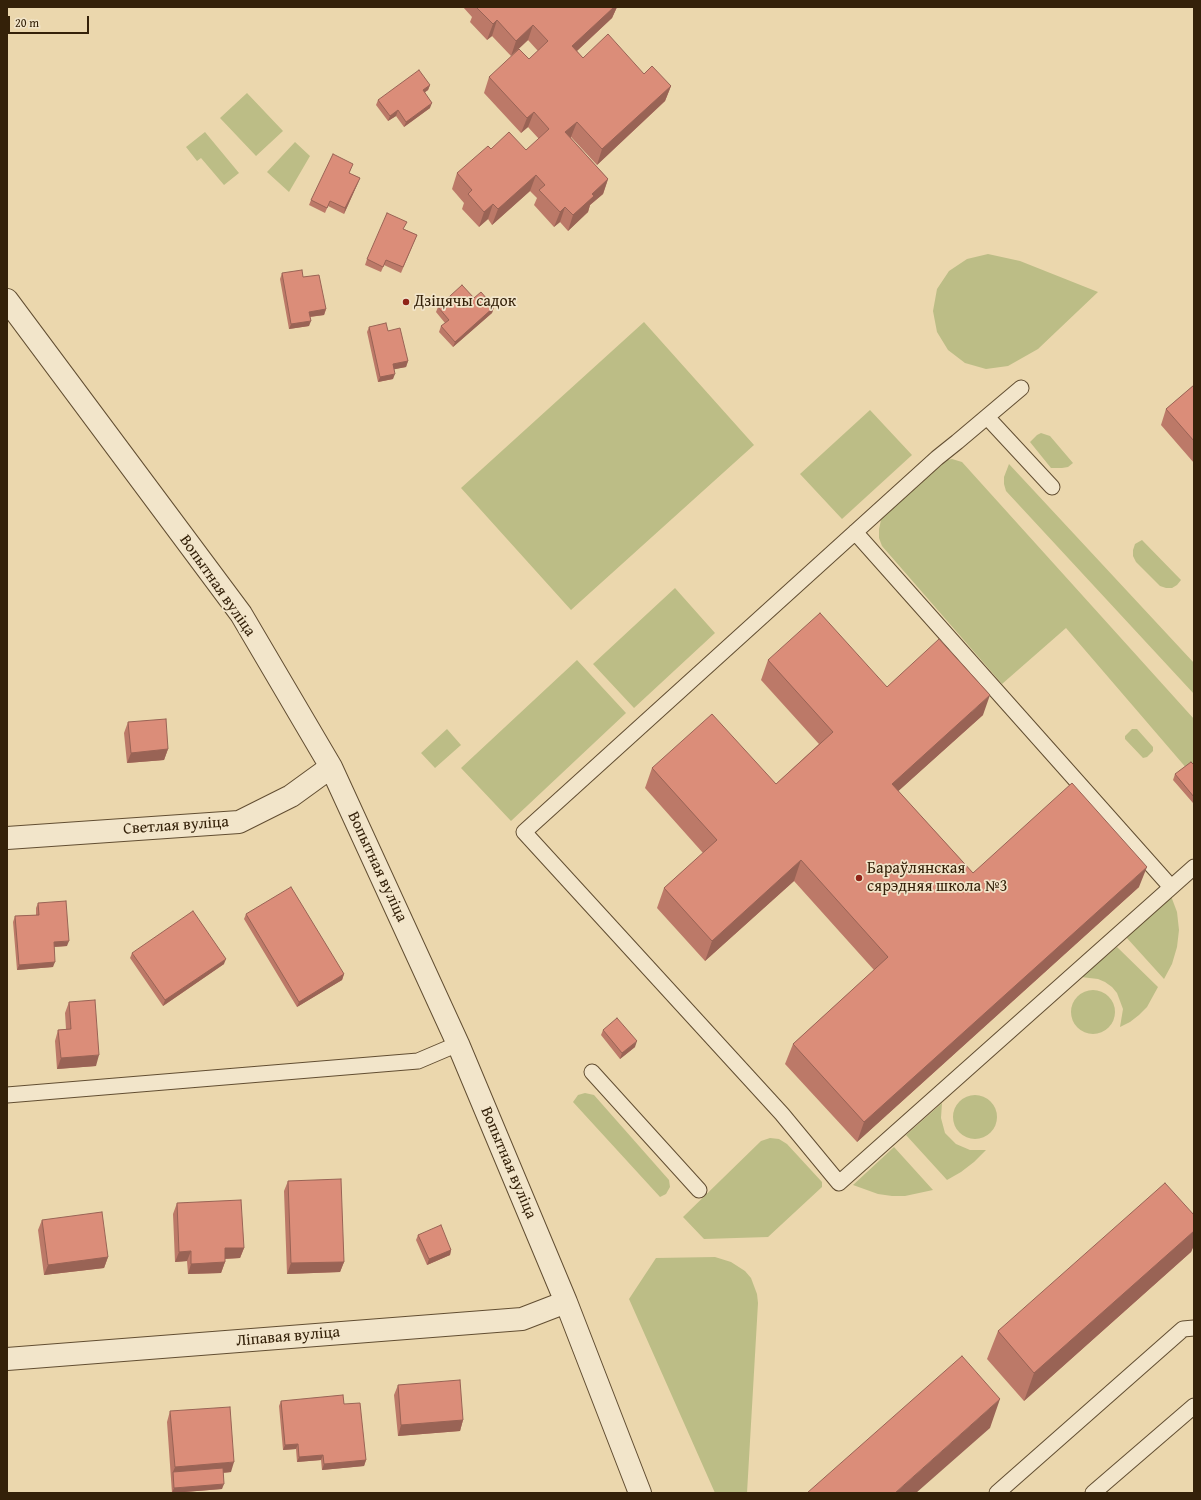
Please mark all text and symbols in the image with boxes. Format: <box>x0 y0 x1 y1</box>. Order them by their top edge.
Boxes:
scale bar <box>10 8 91 34</box>
text: 20 m <box>15 14 39 31</box>
place label: Дзіцячы садок <box>414 292 516 312</box>
marker: Дзіцячы садок <box>401 297 411 307</box>
street label: Вопытная вуліца <box>175 531 259 641</box>
street label: Вопытная вуліца <box>343 809 411 925</box>
street label: Светлая вуліца <box>123 813 229 839</box>
place label: Бараўлянская сярэдняя школа №3 <box>867 859 1007 897</box>
marker: Бараўлянская сярэдняя школа №3 <box>854 873 864 883</box>
street label: Вопытная вуліца <box>476 1104 540 1222</box>
street label: Ліпавая вуліца <box>235 1323 341 1351</box>

